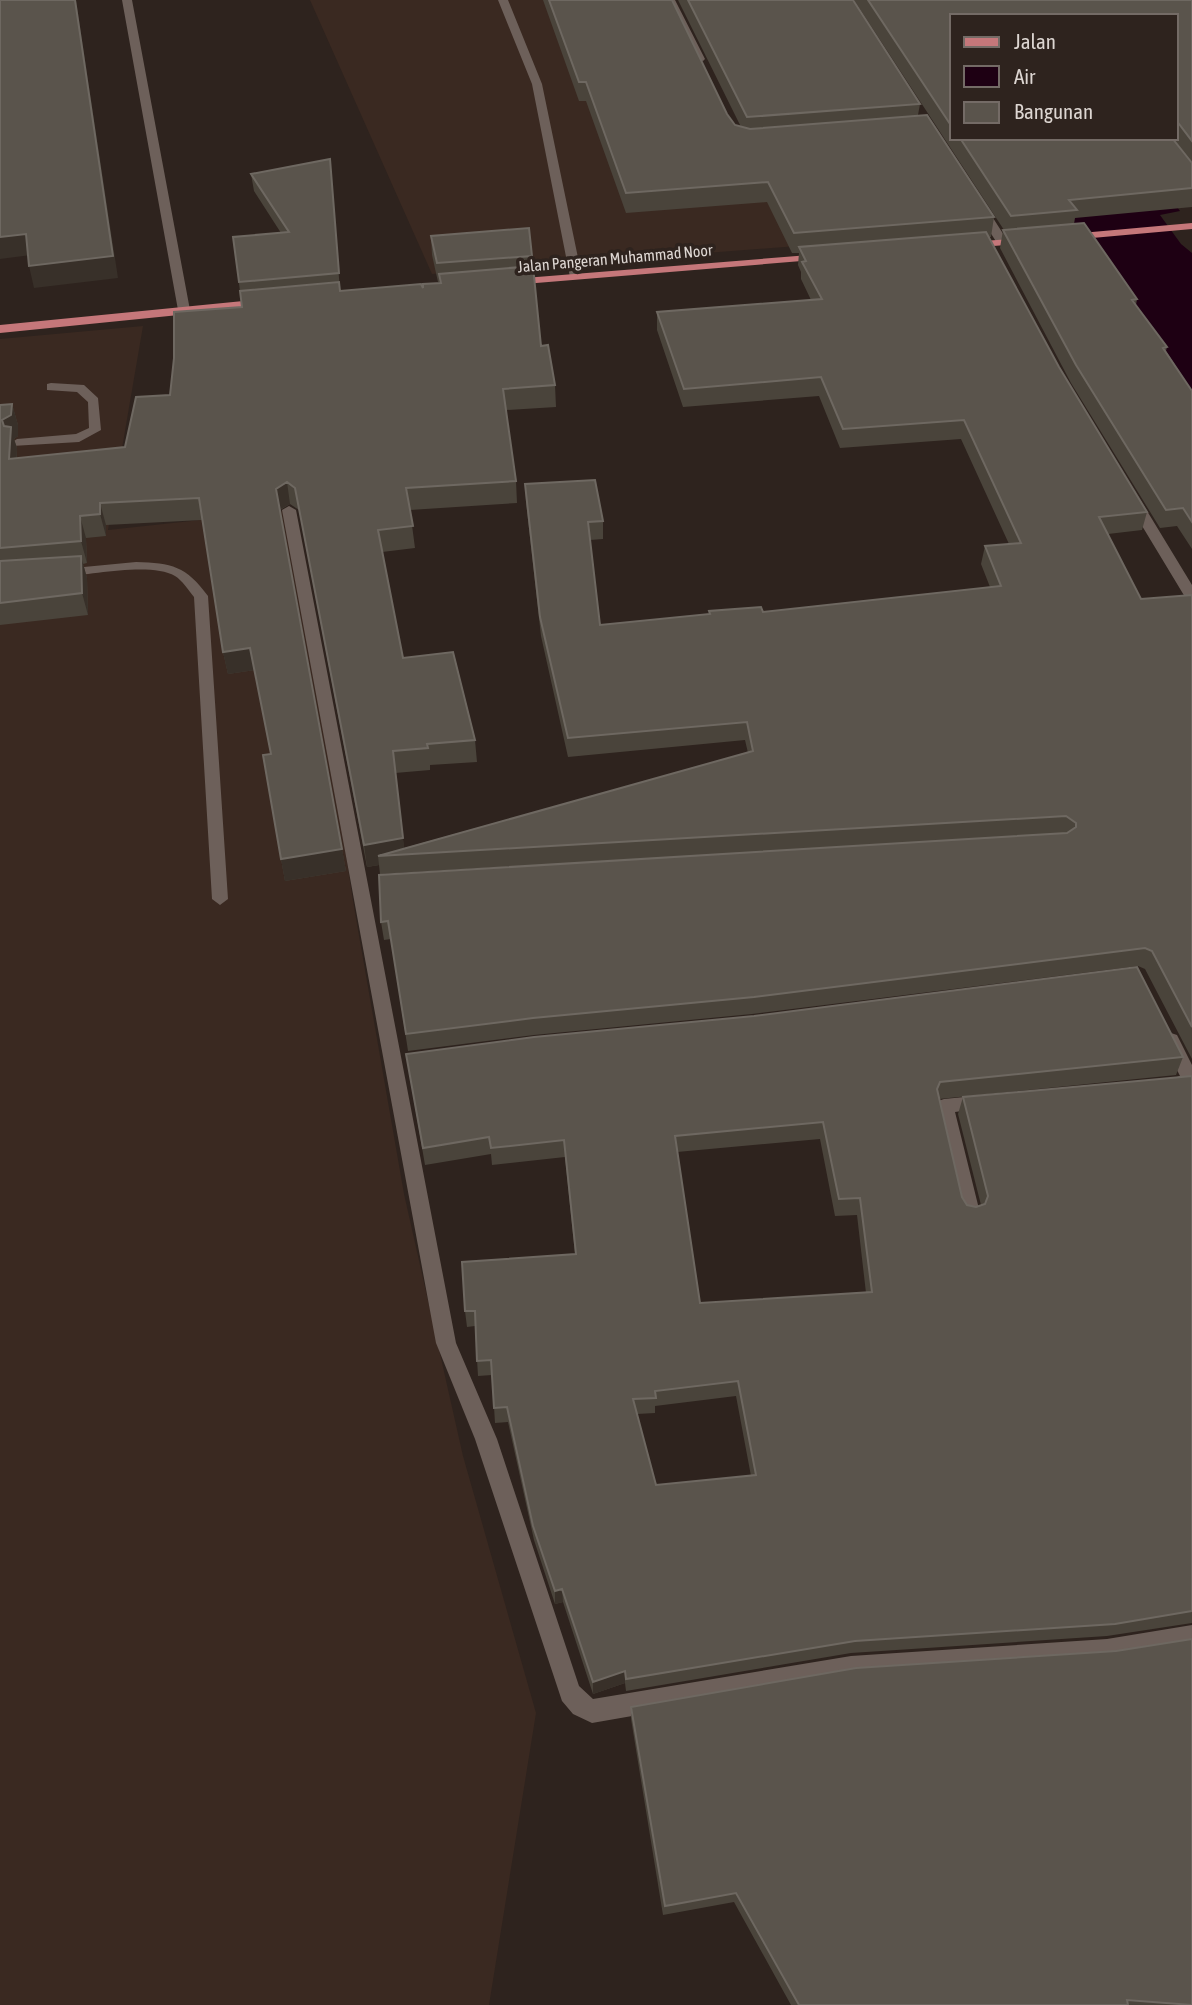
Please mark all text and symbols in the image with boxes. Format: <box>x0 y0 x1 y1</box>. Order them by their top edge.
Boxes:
legend <box>950 14 1178 140</box>
text: Jalan <box>1014 29 1056 53</box>
text: Air <box>1014 64 1036 88</box>
text: Bangunan <box>1014 99 1093 123</box>
street label: Jalan Pangeran Muhammad Noor <box>517 240 714 276</box>

